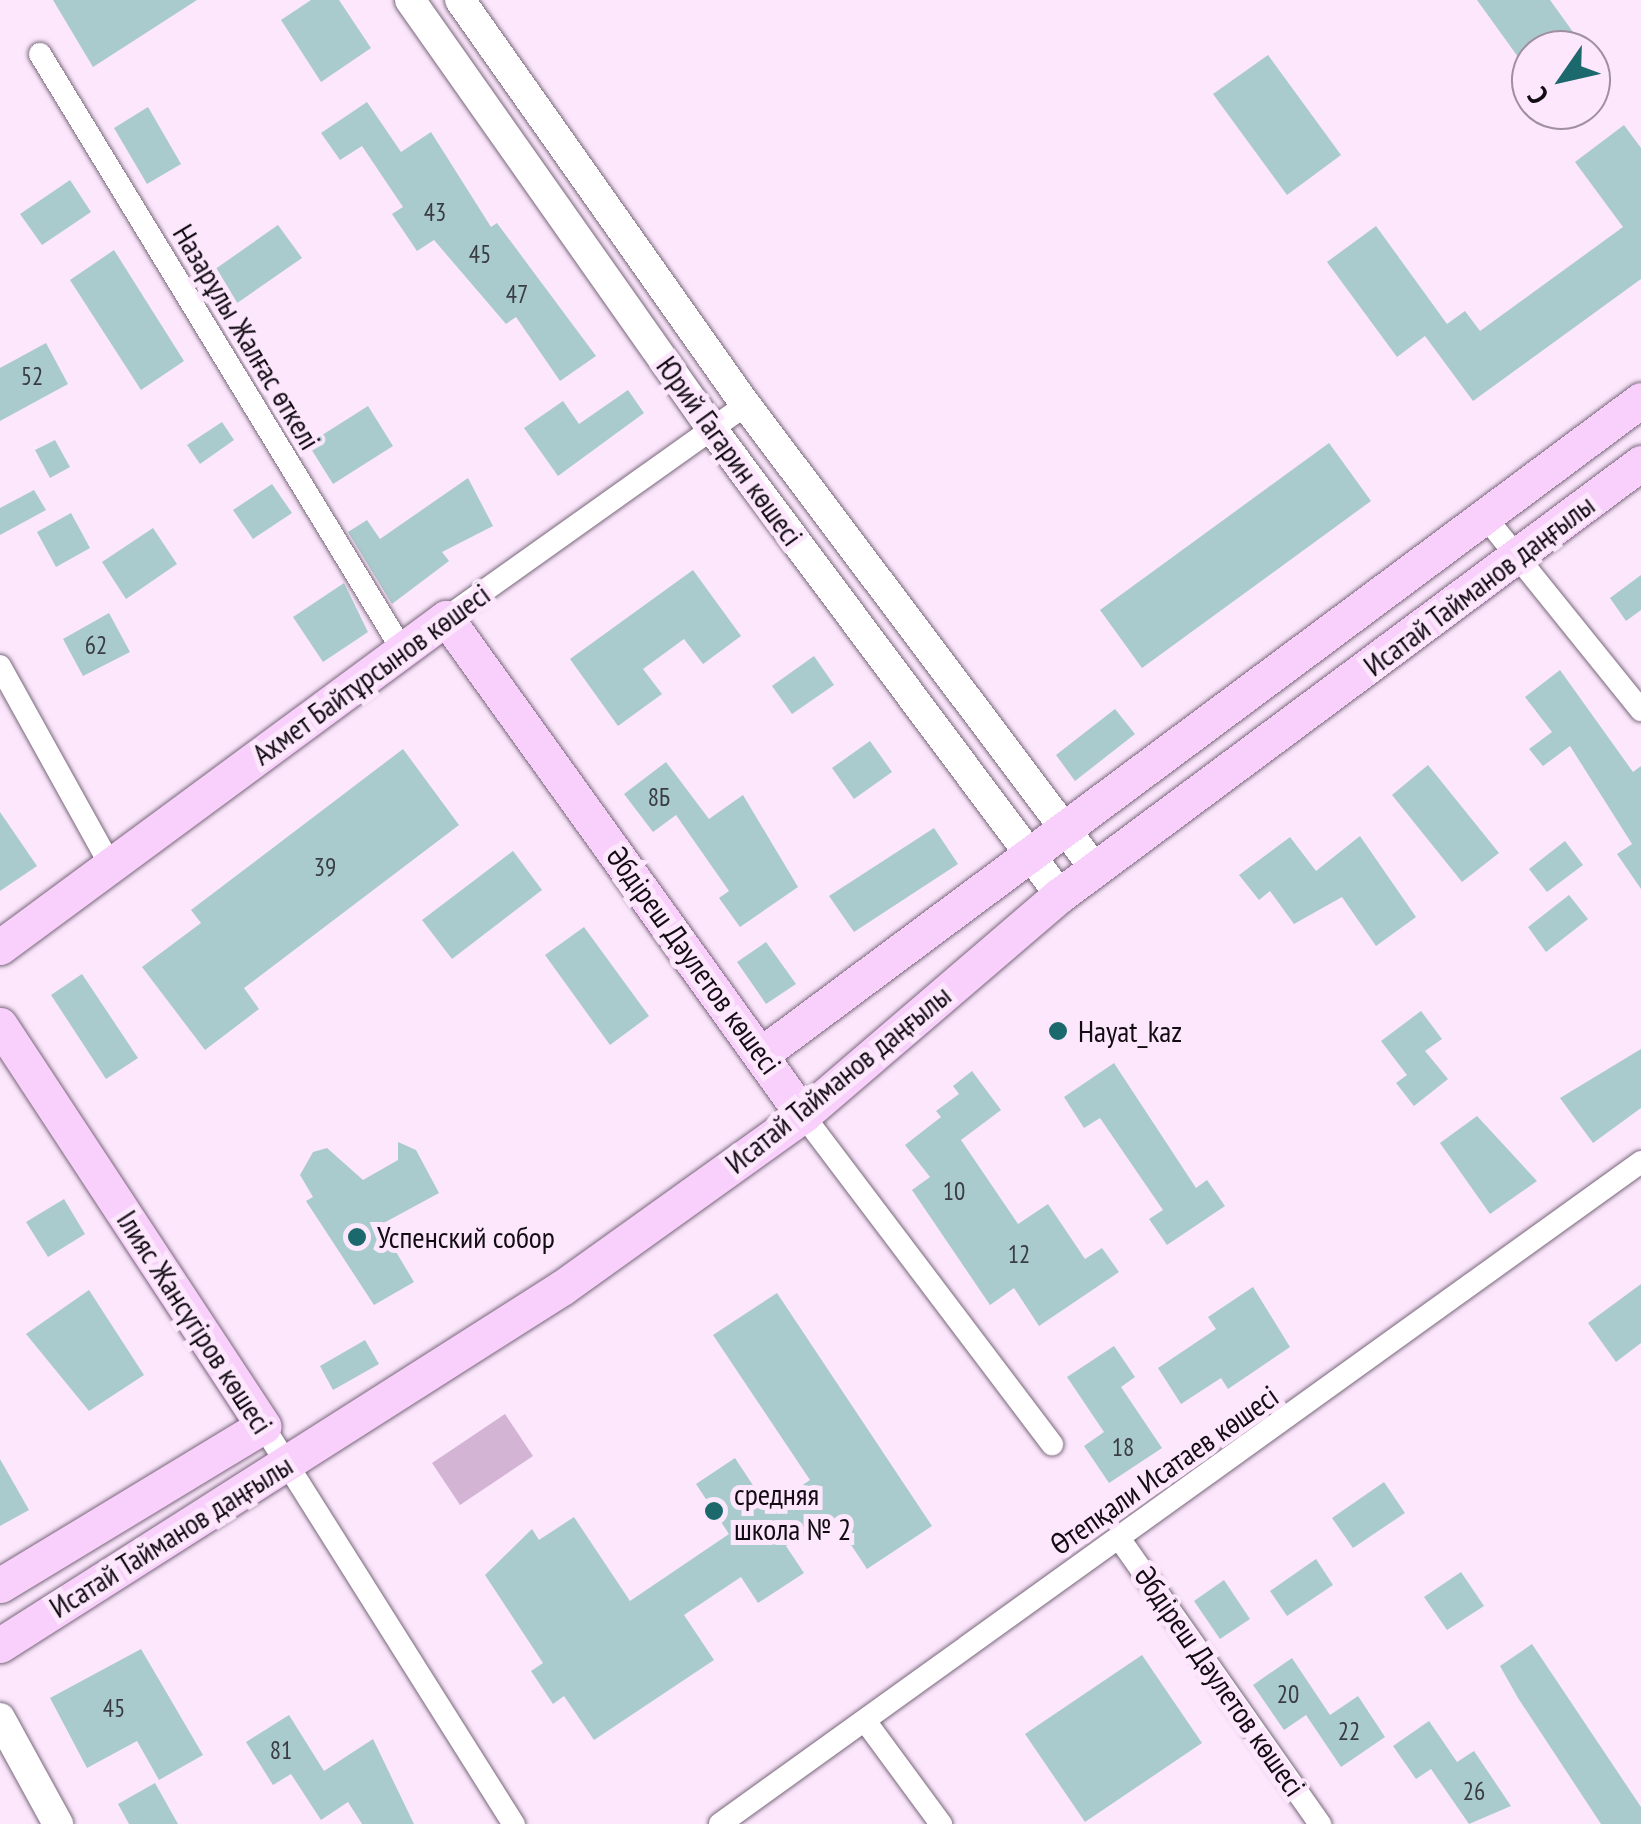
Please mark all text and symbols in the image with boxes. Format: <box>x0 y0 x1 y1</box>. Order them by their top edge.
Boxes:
north arrow <box>1511 30 1611 130</box>
text: С <box>1518 80 1556 112</box>
house number: 43 <box>424 197 446 227</box>
street label: Назарұлы Жалғас өткелі <box>166 218 328 456</box>
house number: 45 <box>469 239 491 269</box>
house number: 47 <box>506 279 528 309</box>
street label: Юрий Гагарин көшесі <box>649 349 811 553</box>
house number: 52 <box>21 361 43 391</box>
street label: Исатай Тайманов даңғылы <box>1356 486 1602 684</box>
street label: Ахмет Байтұрсынов көшесі <box>245 576 497 772</box>
house number: 62 <box>85 630 107 660</box>
house number: 8Б <box>648 782 670 812</box>
street label: Әбдіреш Дәулетов көшесі <box>599 839 789 1081</box>
house number: 39 <box>314 852 336 882</box>
street label: Исатай Тайманов даңғылы <box>718 977 958 1181</box>
place label: Hayat_kaz <box>1078 1013 1182 1049</box>
marker: Hayat_kaz <box>1047 1020 1069 1042</box>
house number: 10 <box>943 1176 965 1206</box>
street label: Ілияс Жансүгіров көшесі <box>109 1204 281 1440</box>
place label: Успенский собор <box>377 1219 555 1255</box>
marker: Успенский собор <box>346 1226 368 1248</box>
house number: 12 <box>1008 1239 1030 1269</box>
street label: Өтепқали Исатаев көшесі <box>1043 1378 1285 1562</box>
house number: 18 <box>1112 1432 1134 1462</box>
street label: Исатай Тайманов даңғылы <box>43 1446 299 1626</box>
place label: cредняя школа № 2 <box>734 1476 851 1546</box>
marker: cредняя школа № 2 <box>703 1500 725 1522</box>
street label: Әбдіреш Дәулетов көшесі <box>1127 1559 1313 1803</box>
house number: 20 <box>1277 1679 1299 1709</box>
house number: 45 <box>103 1693 125 1723</box>
house number: 22 <box>1338 1716 1360 1746</box>
house number: 81 <box>270 1735 292 1765</box>
house number: 26 <box>1463 1776 1485 1806</box>

